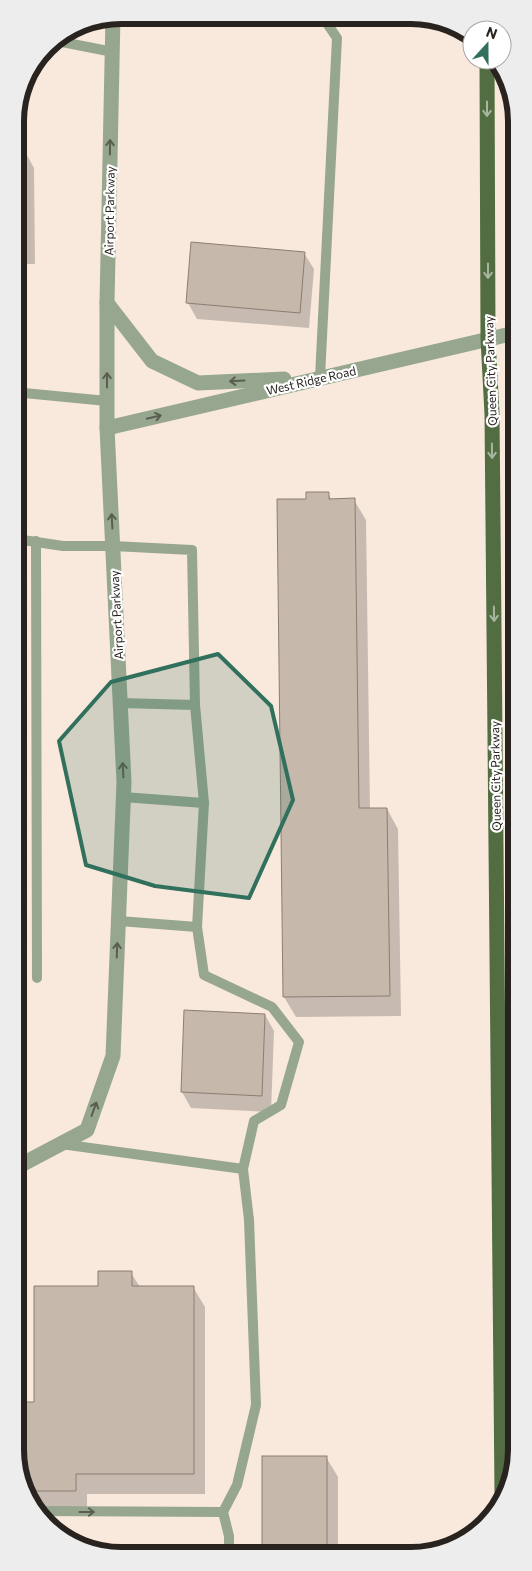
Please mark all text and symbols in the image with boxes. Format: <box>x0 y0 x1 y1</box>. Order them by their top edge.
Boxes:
north arrow <box>462 20 512 70</box>
text: N <box>484 23 500 42</box>
one-way arrow <box>482 100 492 116</box>
one-way arrow <box>106 139 115 155</box>
street label: Airport Parkway <box>101 166 117 256</box>
one-way arrow <box>483 262 493 279</box>
street label: Queen City Parkway <box>481 316 499 426</box>
street label: West Ridge Road <box>265 363 357 397</box>
one-way arrow <box>102 372 112 388</box>
one-way arrow <box>229 377 245 386</box>
one-way arrow <box>146 412 162 421</box>
one-way arrow <box>487 442 497 459</box>
one-way arrow <box>107 513 116 529</box>
street label: Airport Parkway <box>107 570 125 660</box>
one-way arrow <box>489 605 498 621</box>
street label: Queen City Parkway <box>487 721 503 831</box>
one-way arrow <box>119 763 128 779</box>
one-way arrow <box>113 943 122 959</box>
one-way arrow <box>90 1102 100 1118</box>
one-way arrow <box>78 1507 95 1517</box>

